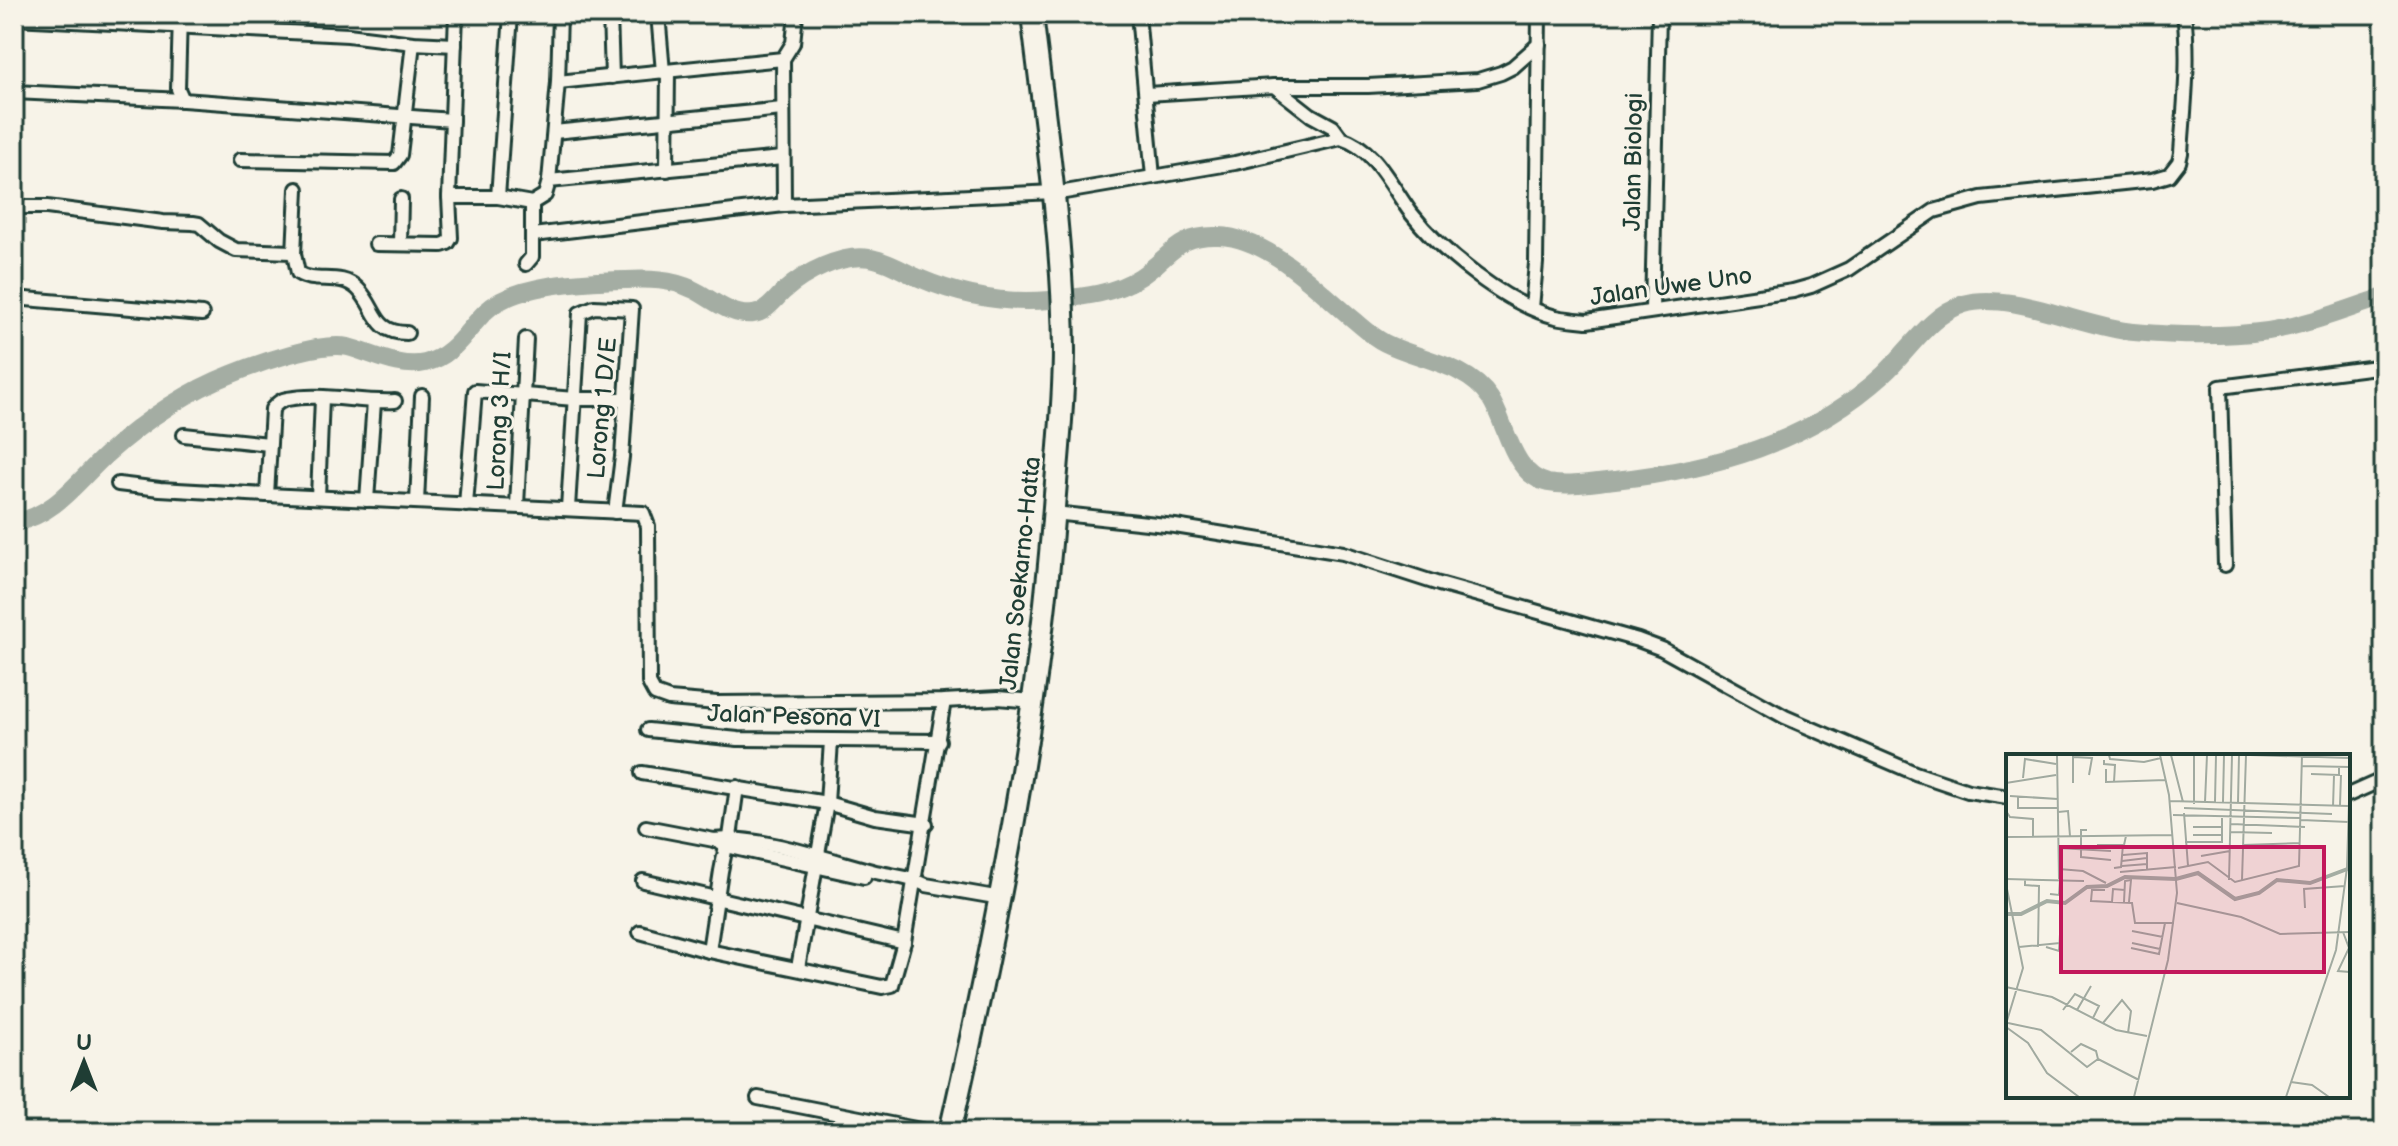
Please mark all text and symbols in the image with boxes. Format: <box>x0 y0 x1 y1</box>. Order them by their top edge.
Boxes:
street label: Jalan Biologi <box>1618 93 1649 231</box>
street label: Jalan Uwe Uno <box>1588 261 1754 312</box>
street label: Lorong 1 D/E <box>582 336 623 480</box>
street label: Lorong 3 H/I <box>481 351 518 491</box>
street label: Jalan Soekarno-Hatta <box>994 455 1047 691</box>
street label: Jalan Pesona VI <box>707 699 881 734</box>
inset map <box>2006 754 2350 1098</box>
north arrow <box>44 1022 124 1102</box>
text: U <box>76 1030 92 1057</box>

